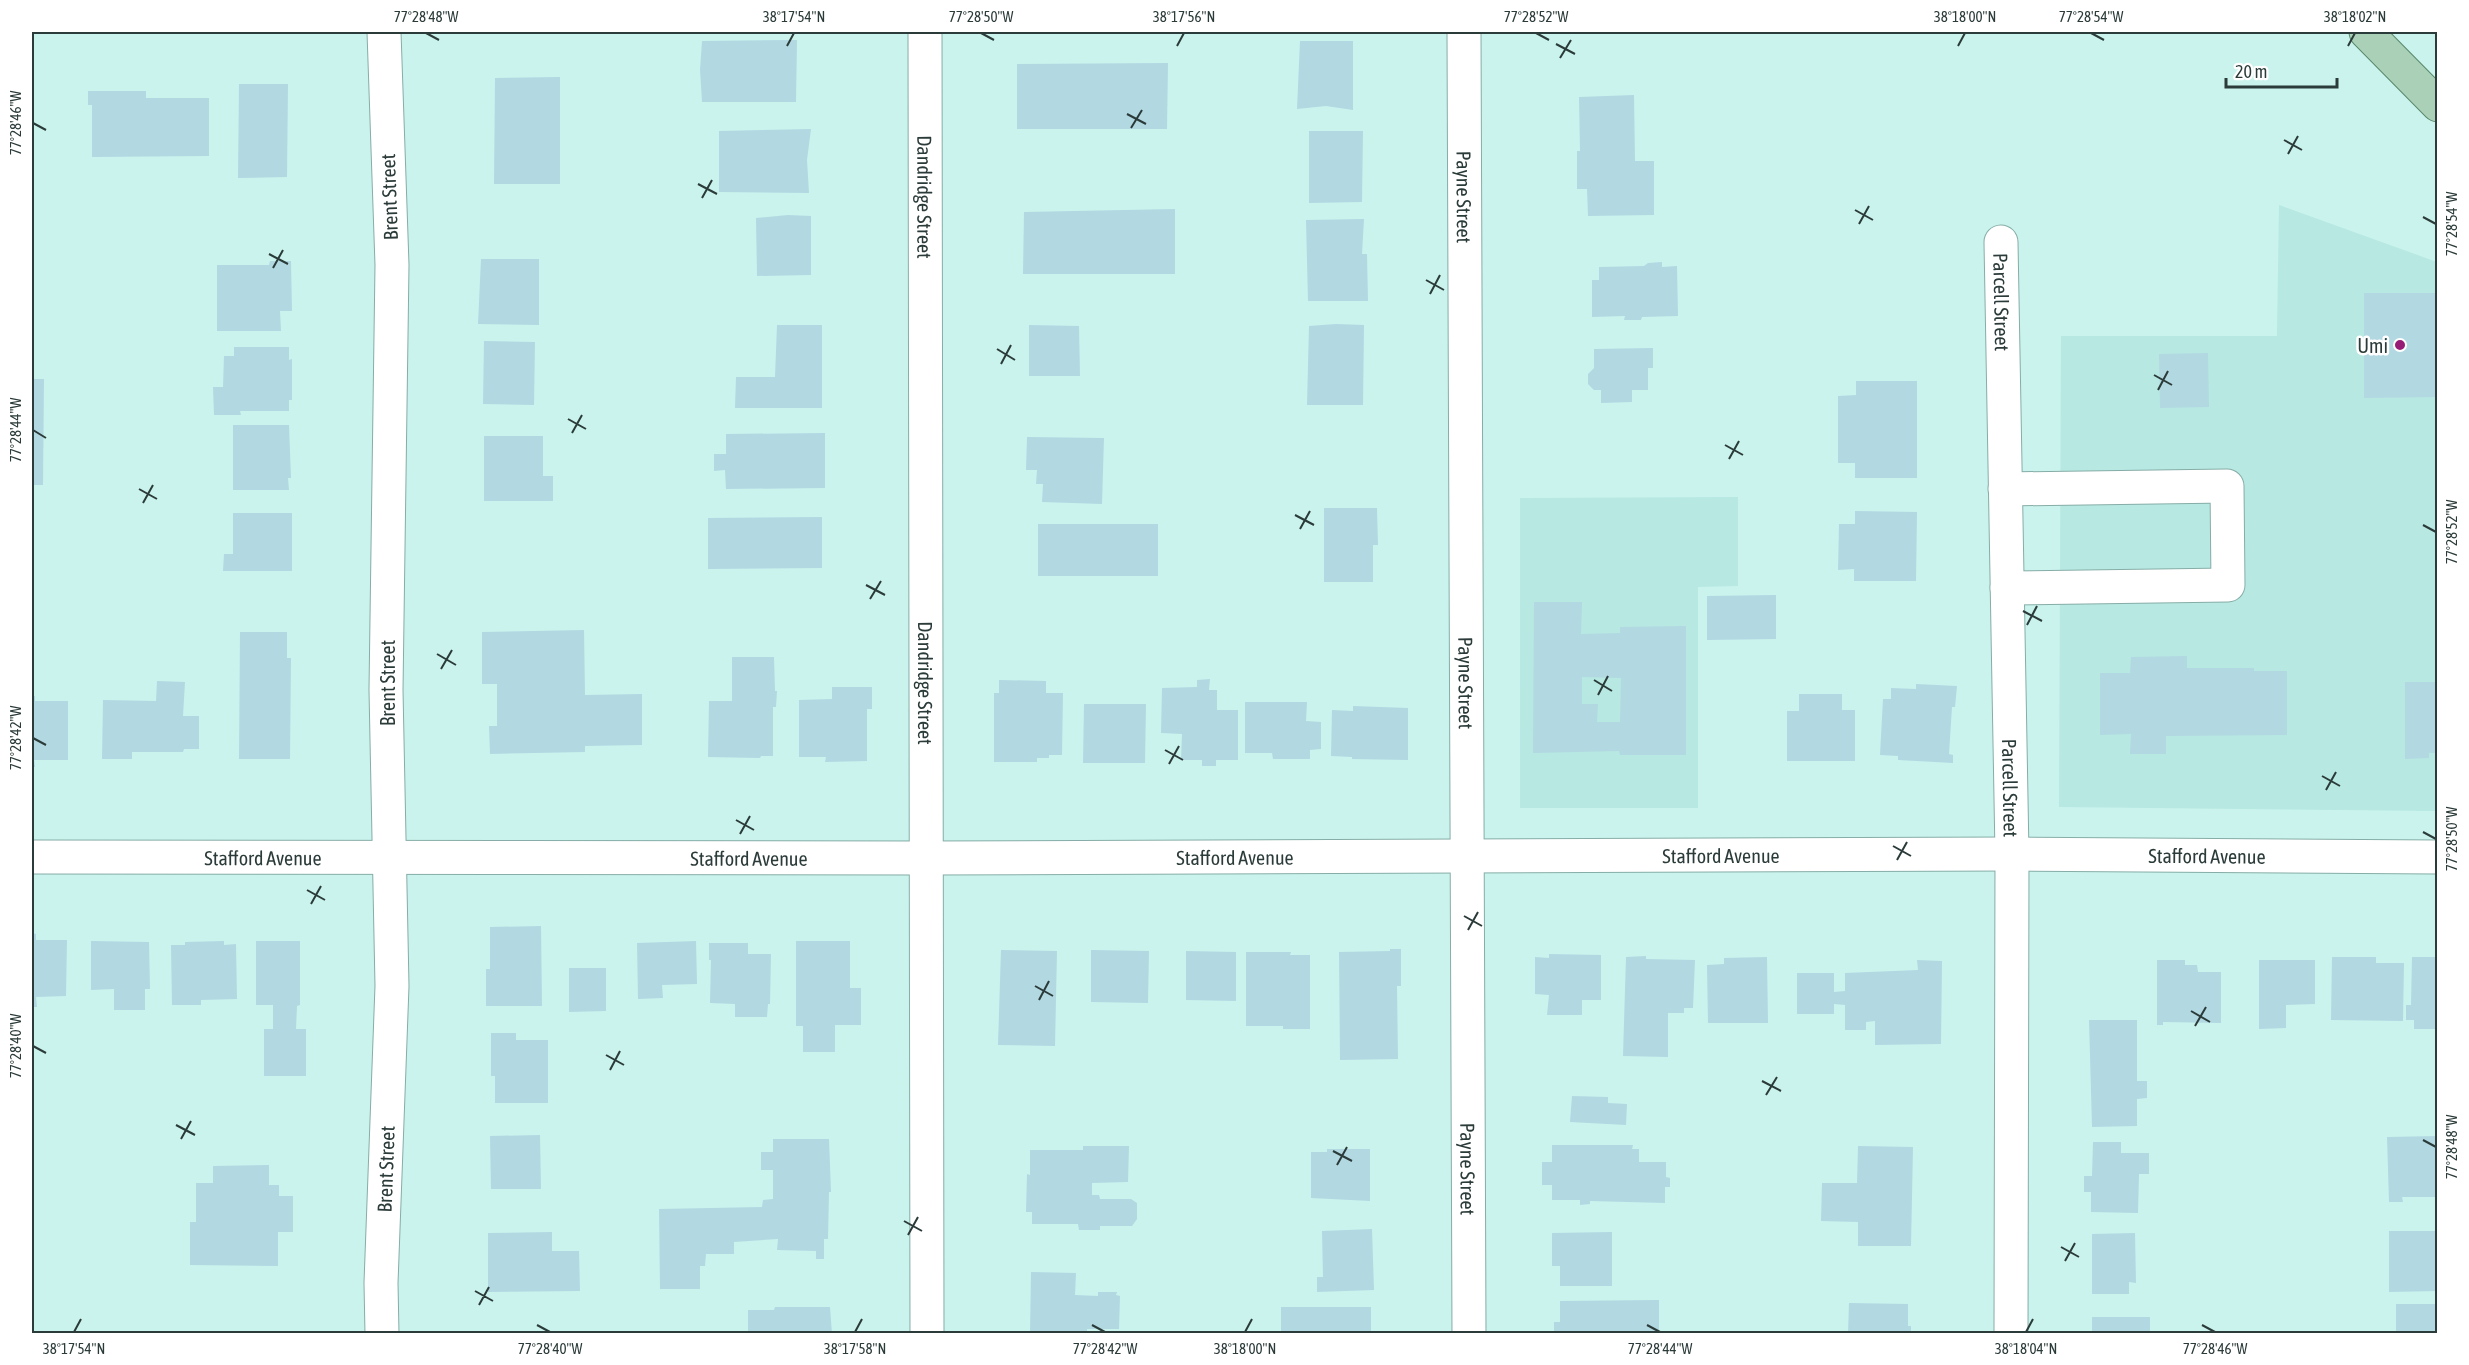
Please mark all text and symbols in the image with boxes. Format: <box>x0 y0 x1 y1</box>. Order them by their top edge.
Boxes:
text: 77°28'48"W <box>394 8 458 25</box>
text: 38°17'54"N <box>763 8 825 25</box>
text: 77°28'50"W <box>949 8 1013 25</box>
text: 38°17'56"N <box>1153 8 1215 25</box>
text: 77°28'52"W <box>1504 8 1568 25</box>
text: 38°18'00"N <box>1934 8 1996 25</box>
text: 77°28'54"W <box>2059 8 2123 25</box>
text: 38°18'02"N <box>2324 8 2386 25</box>
scale bar <box>2226 51 2337 89</box>
text: 20 m <box>2235 61 2267 82</box>
text: 77°28'46"W <box>7 91 24 155</box>
street label: Dandridge Street <box>914 135 937 259</box>
street label: Payne Street <box>1453 151 1476 243</box>
street label: Brent Street <box>376 153 402 241</box>
text: 77°28'54"W <box>2443 192 2460 256</box>
street label: Parcell Street <box>1990 253 2014 352</box>
place label: Umi <box>2357 334 2388 357</box>
marker: Umi <box>2393 338 2407 352</box>
text: 77°28'44"W <box>7 398 24 462</box>
text: 77°28'52"W <box>2443 500 2460 564</box>
street label: Dandridge Street <box>914 621 938 745</box>
street label: Payne Street <box>1455 637 1478 729</box>
street label: Brent Street <box>376 639 399 726</box>
text: 77°28'42"W <box>7 706 24 770</box>
street label: Parcell Street <box>1998 739 2023 838</box>
text: 77°28'50"W <box>2443 807 2460 871</box>
street label: Stafford Avenue <box>1662 843 1780 867</box>
street label: Stafford Avenue <box>2148 843 2266 867</box>
street label: Stafford Avenue <box>1176 845 1294 869</box>
street label: Stafford Avenue <box>204 846 322 869</box>
street label: Stafford Avenue <box>690 846 808 869</box>
text: 77°28'40"W <box>7 1014 24 1078</box>
text: 77°28'48"W <box>2443 1115 2460 1179</box>
street label: Payne Street <box>1457 1123 1480 1215</box>
street label: Brent Street <box>372 1125 398 1213</box>
text: 38°17'54"N <box>43 1340 105 1357</box>
text: 77°28'40"W <box>518 1340 582 1357</box>
text: 38°17'58"N <box>824 1340 886 1357</box>
text: 77°28'42"W <box>1073 1340 1137 1357</box>
text: 38°18'00"N <box>1214 1340 1276 1357</box>
text: 77°28'44"W <box>1628 1340 1692 1357</box>
text: 38°18'04"N <box>1995 1340 2057 1357</box>
text: 77°28'46"W <box>2183 1340 2247 1357</box>

